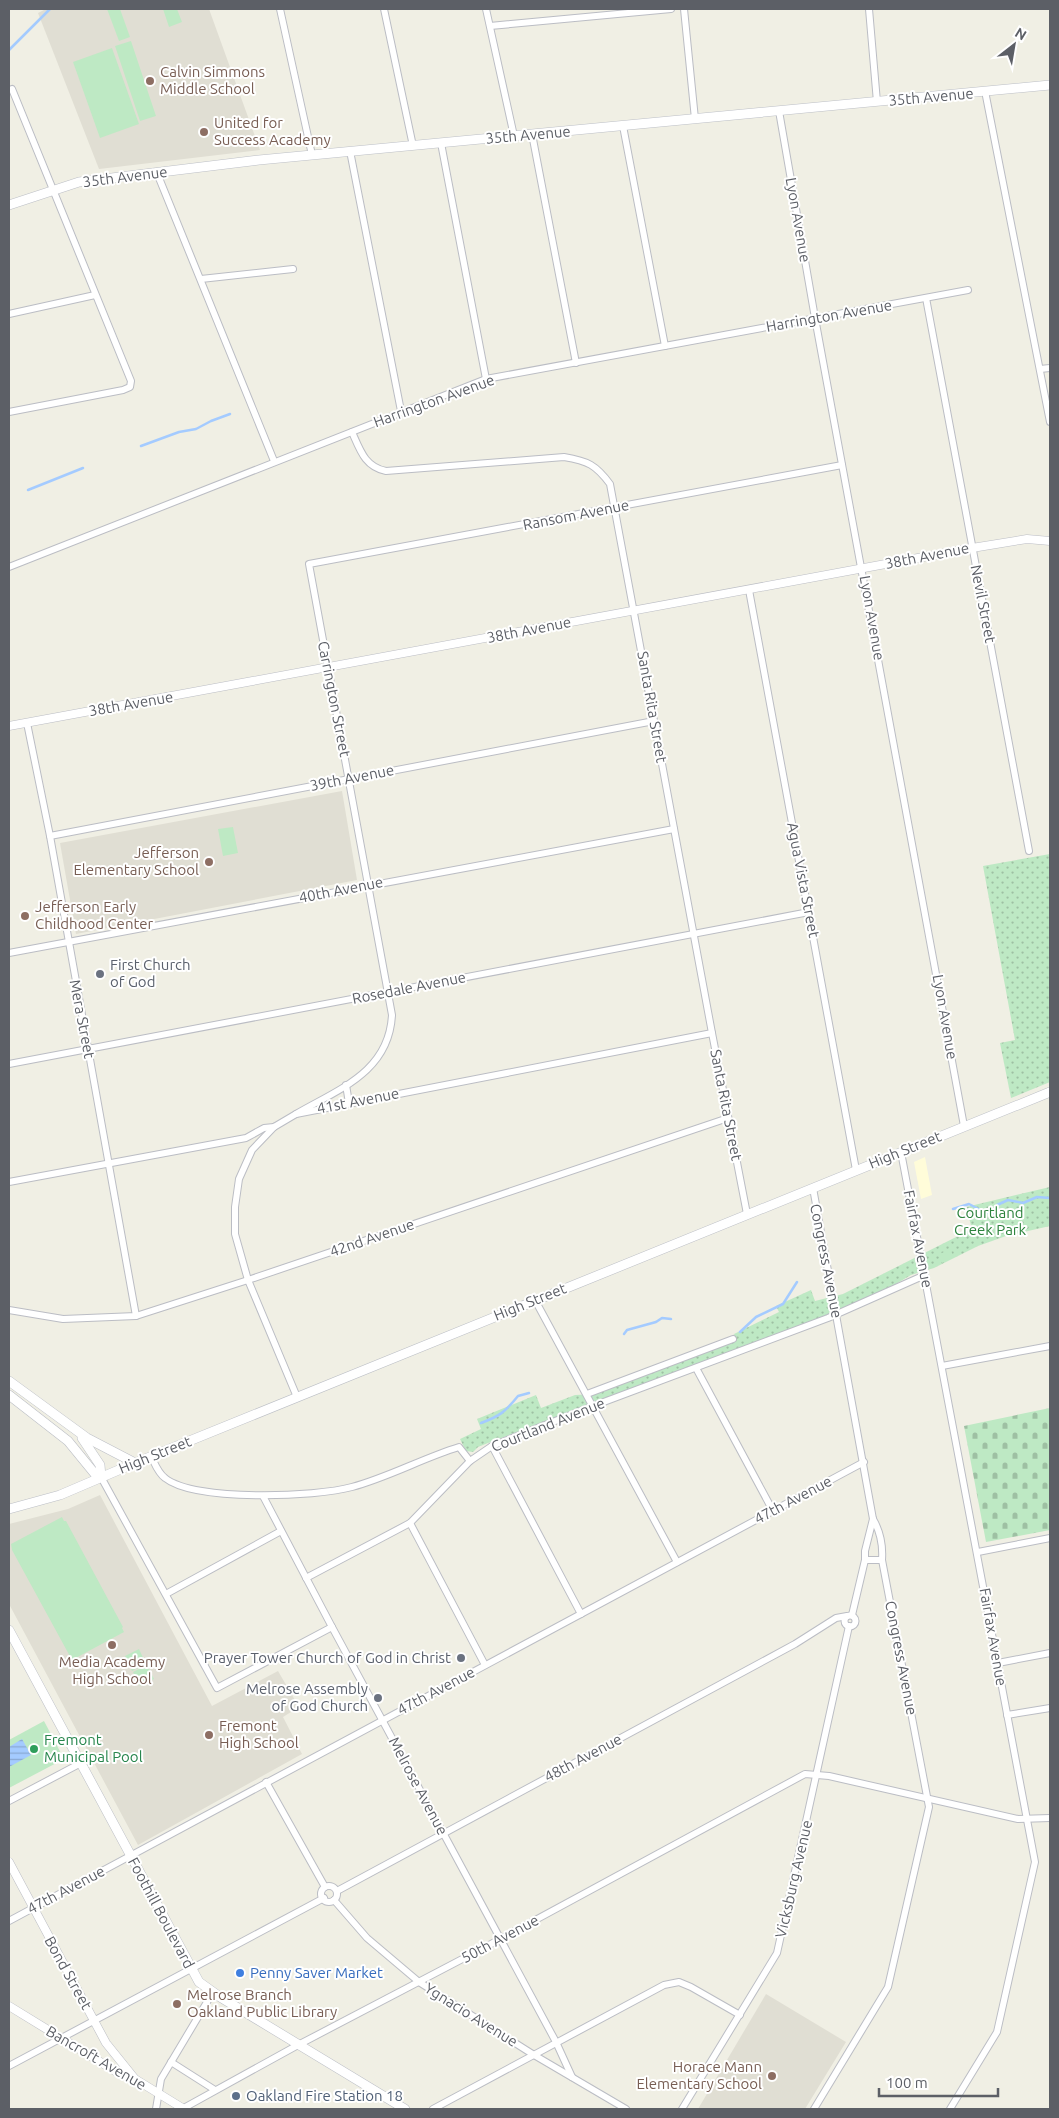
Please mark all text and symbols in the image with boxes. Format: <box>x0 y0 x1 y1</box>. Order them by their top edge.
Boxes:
north arrow <box>989 20 1039 70</box>
text: N <box>1012 24 1029 43</box>
place label: Calvin Simmons Middle School <box>160 63 265 97</box>
marker: Calvin Simmons Middle School <box>144 75 156 87</box>
street label: 35th Avenue <box>888 84 974 109</box>
place label: United for Success Academy <box>214 114 331 148</box>
street label: 35th Avenue <box>485 122 571 147</box>
marker: United for Success Academy <box>198 126 210 138</box>
street label: 35th Avenue <box>82 163 168 190</box>
street label: Lyon Avenue <box>783 176 814 264</box>
street label: Harrington Avenue <box>765 296 893 335</box>
street label: Harrington Avenue <box>371 371 497 430</box>
street label: Ransom Avenue <box>521 496 630 533</box>
street label: 38th Avenue <box>883 539 970 572</box>
street label: Nevil Street <box>968 563 999 645</box>
street label: Lyon Avenue <box>857 574 888 662</box>
street label: 38th Avenue <box>485 613 572 646</box>
street label: Carrington Street <box>315 640 354 758</box>
street label: Santa Rita Street <box>634 650 671 764</box>
street label: 38th Avenue <box>87 688 174 719</box>
street label: 39th Avenue <box>308 761 395 794</box>
street label: Agua Vista Street <box>784 821 823 939</box>
place label: Jefferson Elementary School <box>73 844 199 878</box>
marker: Jefferson Elementary School <box>203 856 215 868</box>
street label: 40th Avenue <box>297 873 384 906</box>
place label: Jefferson Early Childhood Center <box>35 898 154 932</box>
marker: Jefferson Early Childhood Center <box>19 910 31 922</box>
place label: First Church of God <box>110 956 191 990</box>
marker: First Church of God <box>94 968 106 980</box>
street label: Rosedale Avenue <box>351 968 467 1007</box>
street label: Lyon Avenue <box>930 973 961 1061</box>
street label: Mera Street <box>67 978 98 1060</box>
street label: Santa Rita Street <box>707 1048 746 1162</box>
street label: 41st Avenue <box>315 1084 400 1117</box>
street label: High Street <box>866 1127 944 1172</box>
street label: Fairfax Avenue <box>901 1189 936 1289</box>
street label: Congress Avenue <box>807 1202 846 1320</box>
park label: Courtland Creek Park <box>954 1204 1027 1238</box>
street label: 42nd Avenue <box>327 1215 416 1260</box>
street label: High Street <box>491 1279 569 1324</box>
street label: Courtland Avenue <box>488 1394 607 1455</box>
street label: High Street <box>116 1432 194 1477</box>
street label: 47th Avenue <box>751 1472 834 1527</box>
street label: Fairfax Avenue <box>976 1587 1010 1687</box>
street label: Congress Avenue <box>882 1599 921 1717</box>
marker: Media Academy High School <box>106 1639 118 1651</box>
place label: Prayer Tower Church of God in Christ <box>204 1649 451 1666</box>
marker: Prayer Tower Church of God in Christ <box>455 1652 467 1664</box>
place label: Media Academy High School <box>59 1653 165 1687</box>
street label: 47th Avenue <box>394 1663 477 1718</box>
place label: Melrose Assembly of God Church <box>246 1680 368 1714</box>
marker: Melrose Assembly of God Church <box>372 1692 384 1704</box>
place label: Fremont High School <box>219 1717 299 1751</box>
marker: Fremont High School <box>203 1729 215 1741</box>
street label: 48th Avenue <box>541 1730 624 1785</box>
place label: Fremont Municipal Pool <box>44 1731 143 1765</box>
street label: Melrose Avenue <box>385 1734 451 1838</box>
marker: Fremont Municipal Pool <box>28 1743 40 1755</box>
street label: Vicksburg Avenue <box>772 1818 815 1939</box>
street label: Foothill Boulevard <box>125 1854 198 1971</box>
street label: 47th Avenue <box>24 1862 107 1917</box>
street label: 50th Avenue <box>458 1911 541 1966</box>
street label: Bond Street <box>41 1933 96 2012</box>
place label: Penny Saver Market <box>250 1964 383 1981</box>
marker: Penny Saver Market <box>234 1967 246 1979</box>
street label: Ygnacio Avenue <box>422 1979 521 2050</box>
place label: Melrose Branch Oakland Public Library <box>187 1986 337 2020</box>
marker: Melrose Branch Oakland Public Library <box>171 1998 183 2010</box>
street label: Bancroft Avenue <box>43 2022 149 2093</box>
place label: Horace Mann Elementary School <box>636 2058 762 2092</box>
scale bar <box>879 2066 998 2098</box>
marker: Horace Mann Elementary School <box>766 2070 778 2082</box>
text: 100 m <box>886 2074 928 2091</box>
place label: Oakland Fire Station 18 <box>246 2087 403 2104</box>
marker: Oakland Fire Station 18 <box>230 2090 242 2102</box>

